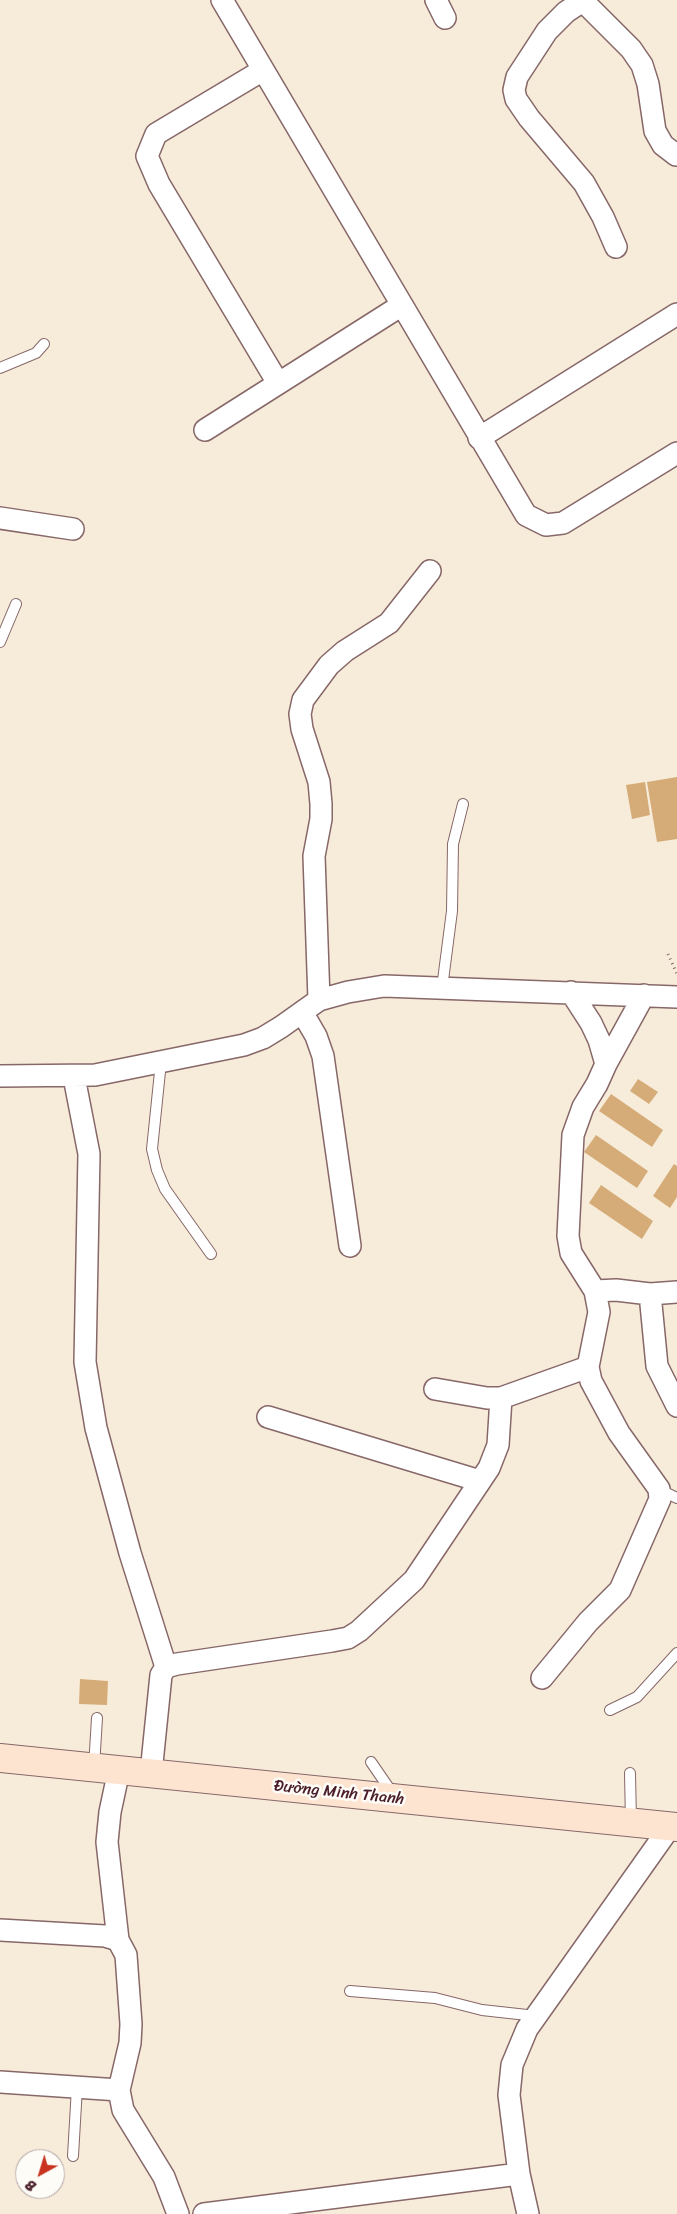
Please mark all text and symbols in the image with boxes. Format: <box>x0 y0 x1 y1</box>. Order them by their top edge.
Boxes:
street label: Đường Minh Thanh <box>273 1777 405 1809</box>
north arrow <box>15 2149 65 2199</box>
text: B <box>20 2173 42 2198</box>

